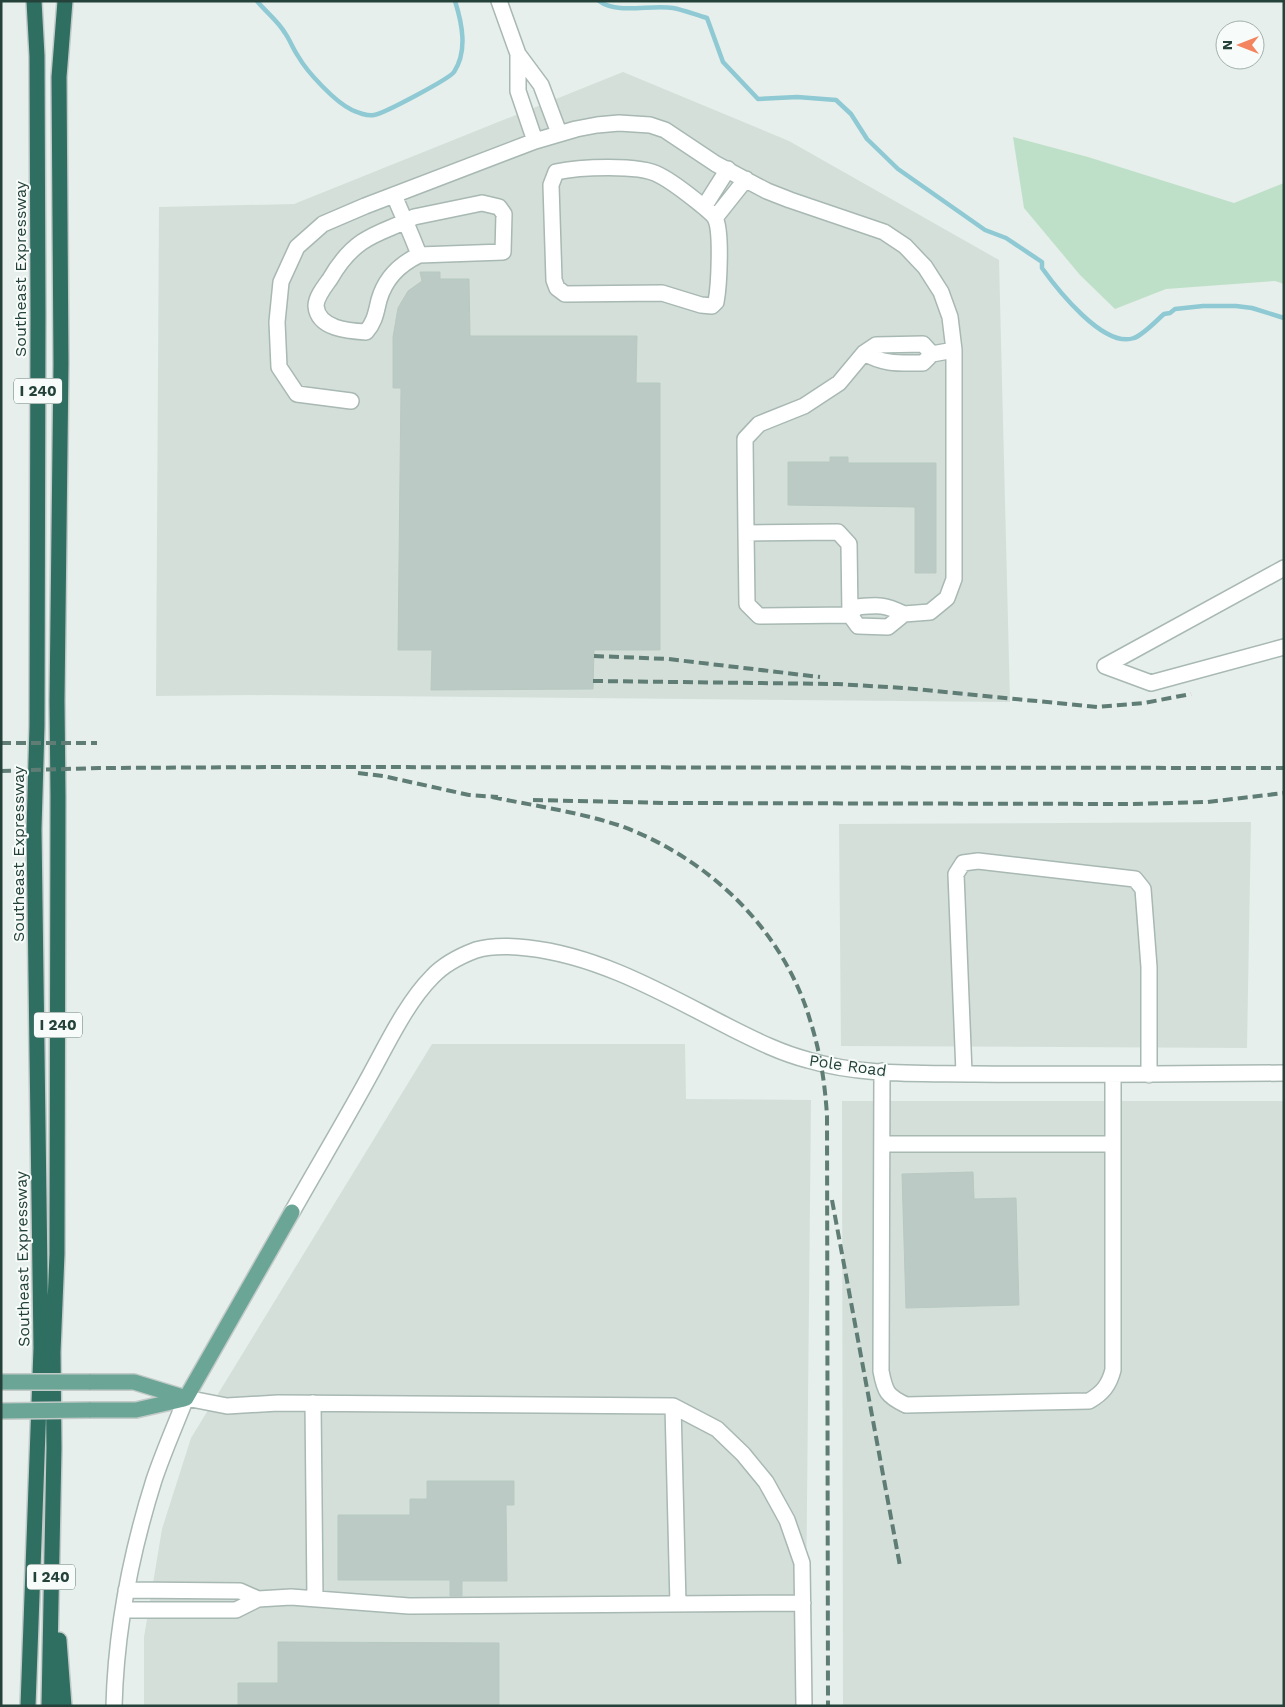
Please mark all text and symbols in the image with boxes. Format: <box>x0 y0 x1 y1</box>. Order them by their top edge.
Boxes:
north arrow <box>1215 20 1265 70</box>
text: N <box>1219 40 1235 50</box>
street label: Southeast Expressway <box>11 180 30 357</box>
road number: I 240 <box>14 378 62 404</box>
street label: Southeast Expressway <box>9 765 28 942</box>
road number: I 240 <box>34 1012 82 1038</box>
street label: Pole Road <box>808 1051 888 1080</box>
street label: Southeast Expressway <box>11 1170 34 1347</box>
road number: I 240 <box>27 1564 75 1590</box>

